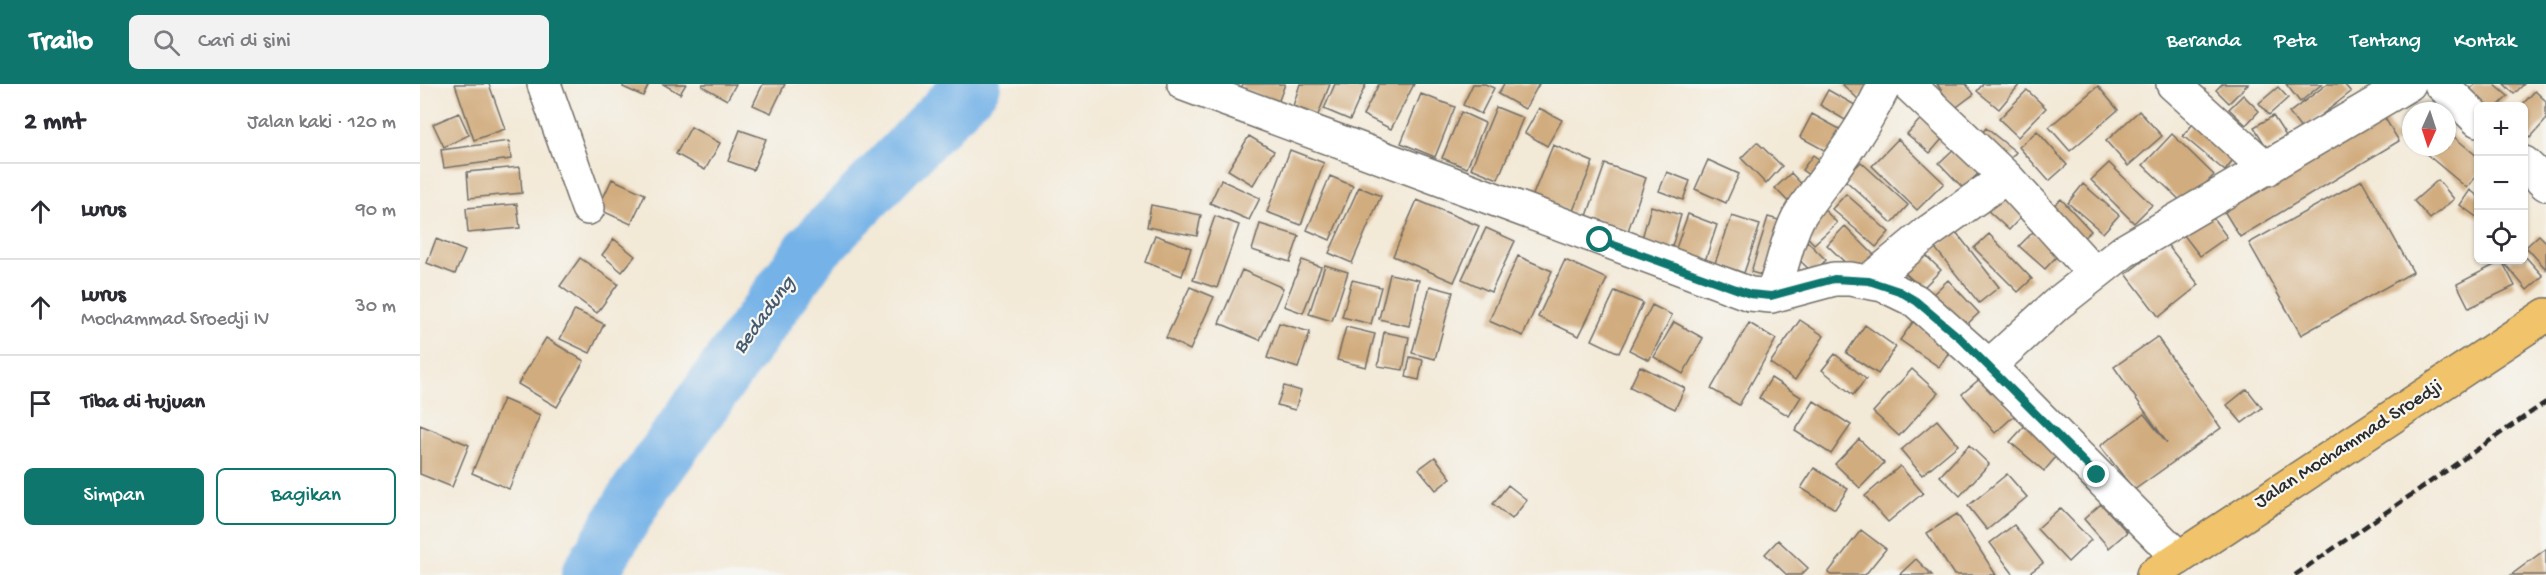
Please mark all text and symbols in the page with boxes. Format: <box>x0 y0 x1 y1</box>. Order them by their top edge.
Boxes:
search box <box>129 15 549 69</box>
text: Trailo <box>30 26 93 59</box>
icon: search <box>150 26 183 59</box>
text: Cari di sini <box>198 29 291 55</box>
text: Beranda <box>2167 30 2241 55</box>
text: Peta <box>2274 30 2317 55</box>
text: Tentang <box>2350 30 2421 55</box>
text: Kontak <box>2454 30 2516 55</box>
north arrow <box>2402 102 2456 156</box>
map controls <box>2474 102 2528 264</box>
button: + <box>2474 102 2528 156</box>
text: 2 mnt <box>24 108 84 139</box>
text: Jalan kaki · 120 m <box>247 112 396 135</box>
button: − <box>2474 156 2528 210</box>
icon: ahead <box>24 195 57 228</box>
text: Lurus <box>81 198 126 224</box>
text: 90 m <box>356 200 396 223</box>
button: locate <box>2474 210 2528 264</box>
route start <box>1586 226 1612 252</box>
water label: Bedadung <box>729 271 803 360</box>
text: Lurus <box>81 283 126 309</box>
icon: ahead <box>24 291 57 324</box>
text: 30 m <box>355 296 396 319</box>
text: Mochammad Sroedji IV <box>81 309 269 332</box>
street label: Jalan Mochammad Sroedji <box>2251 376 2447 514</box>
icon: arrive <box>24 387 57 420</box>
text: Tiba di tujuan <box>81 390 205 416</box>
route end <box>2083 461 2109 487</box>
button: Simpan <box>24 468 204 525</box>
button: Bagikan <box>216 468 396 525</box>

